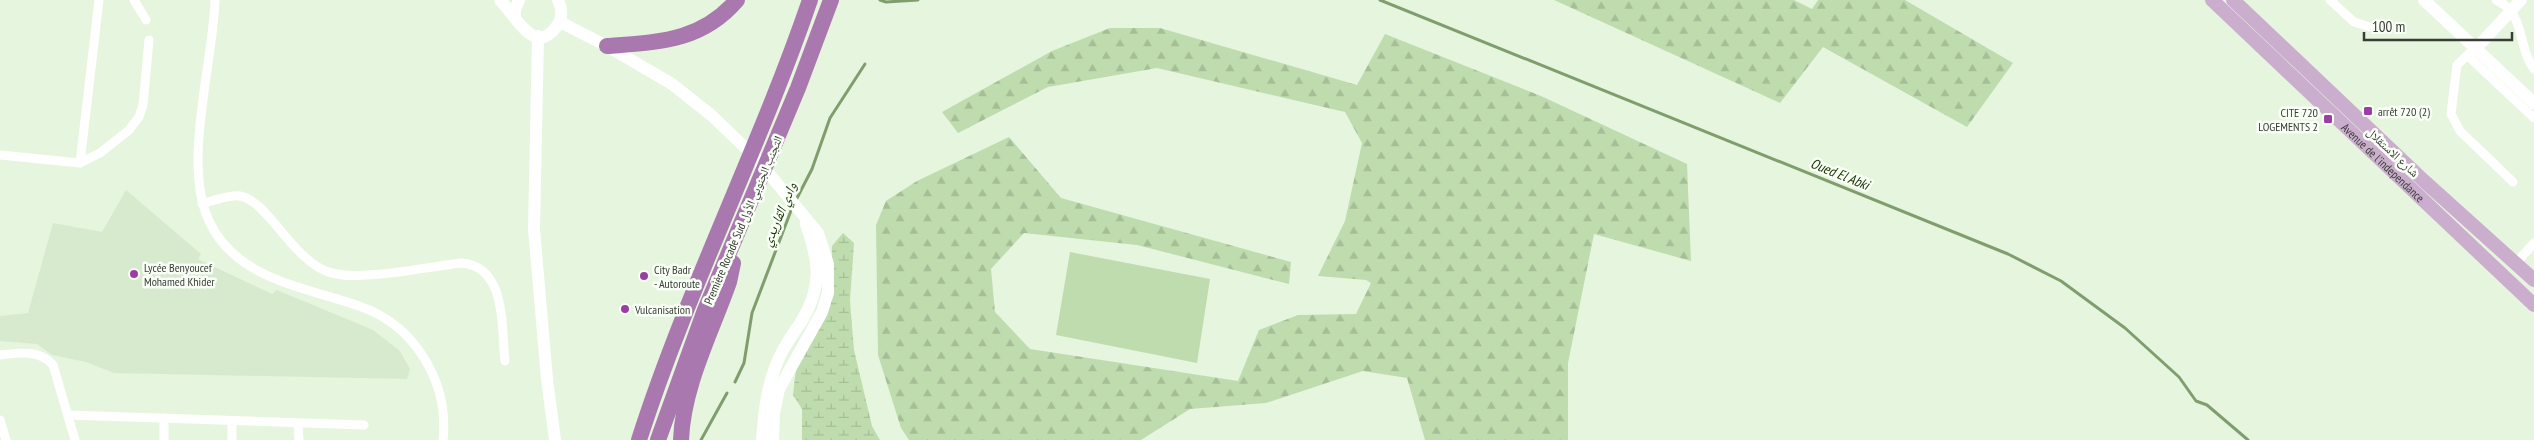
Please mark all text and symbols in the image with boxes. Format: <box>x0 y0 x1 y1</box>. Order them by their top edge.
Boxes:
scale bar <box>2364 10 2512 42</box>
text: 100 m <box>2372 17 2405 36</box>
place label: arrêt 720 (2) <box>2378 104 2430 119</box>
place label: CITE 720 LOGEMENTS 2 <box>2258 105 2318 134</box>
marker: arrêt 720 (2) <box>2362 105 2374 117</box>
marker: CITE 720 LOGEMENTS 2 <box>2322 113 2334 125</box>
street label: Avenue de l'independance <box>2339 120 2428 205</box>
street label: شارع الاستقلال <box>2363 124 2422 181</box>
street label: Première Rocade Sud التجنب الجنوبي الأول <box>701 133 788 308</box>
water label: Oued El Abki <box>1808 154 1874 195</box>
water label: وادي القاريدي <box>757 179 803 250</box>
place label: Lycée Benyoucef Mohamed Khider <box>144 260 215 289</box>
place label: City Badr - Autoroute <box>654 262 700 291</box>
marker: Lycée Benyoucef Mohamed Khider <box>128 268 140 280</box>
marker: City Badr - Autoroute <box>638 270 650 282</box>
place label: Vulcanisation <box>634 302 690 317</box>
marker: Vulcanisation <box>619 303 631 315</box>

